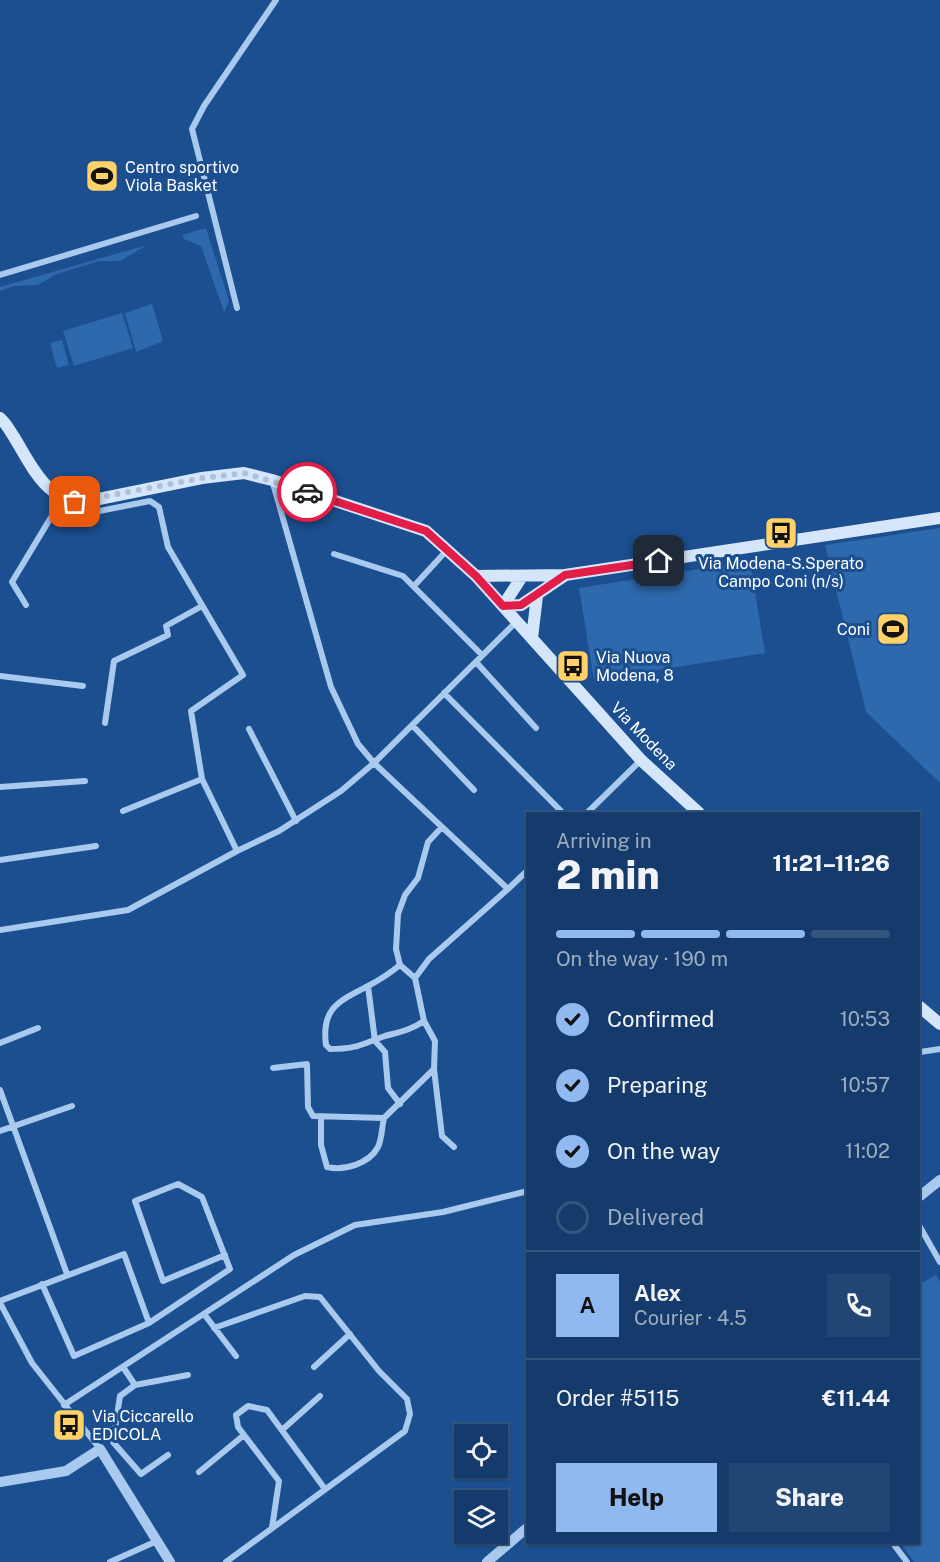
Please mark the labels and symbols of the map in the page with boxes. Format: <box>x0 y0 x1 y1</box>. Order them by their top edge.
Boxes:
sports icon: Centro sportivo Viola Basket <box>84 158 120 194</box>
place label: Centro sportivo Viola Basket <box>125 158 239 195</box>
courier <box>277 462 337 522</box>
pin <box>49 476 100 527</box>
bus stop icon: Via Modena-S.Sperato Campo Coni (n/s) <box>763 515 799 551</box>
pin <box>633 535 684 586</box>
place label: Via Modena-S.Sperato Campo Coni (n/s) <box>698 554 864 591</box>
sports icon: Coni <box>875 611 911 647</box>
place label: Coni <box>837 620 870 639</box>
bus stop icon: Via Nuova Modena, 8 <box>555 648 591 684</box>
place label: Via Nuova Modena, 8 <box>596 648 674 685</box>
street label: Via Modena <box>607 698 681 774</box>
bus stop icon: Via Ciccarello EDICOLA <box>51 1407 87 1443</box>
place label: Via Ciccarello EDICOLA <box>92 1407 194 1444</box>

